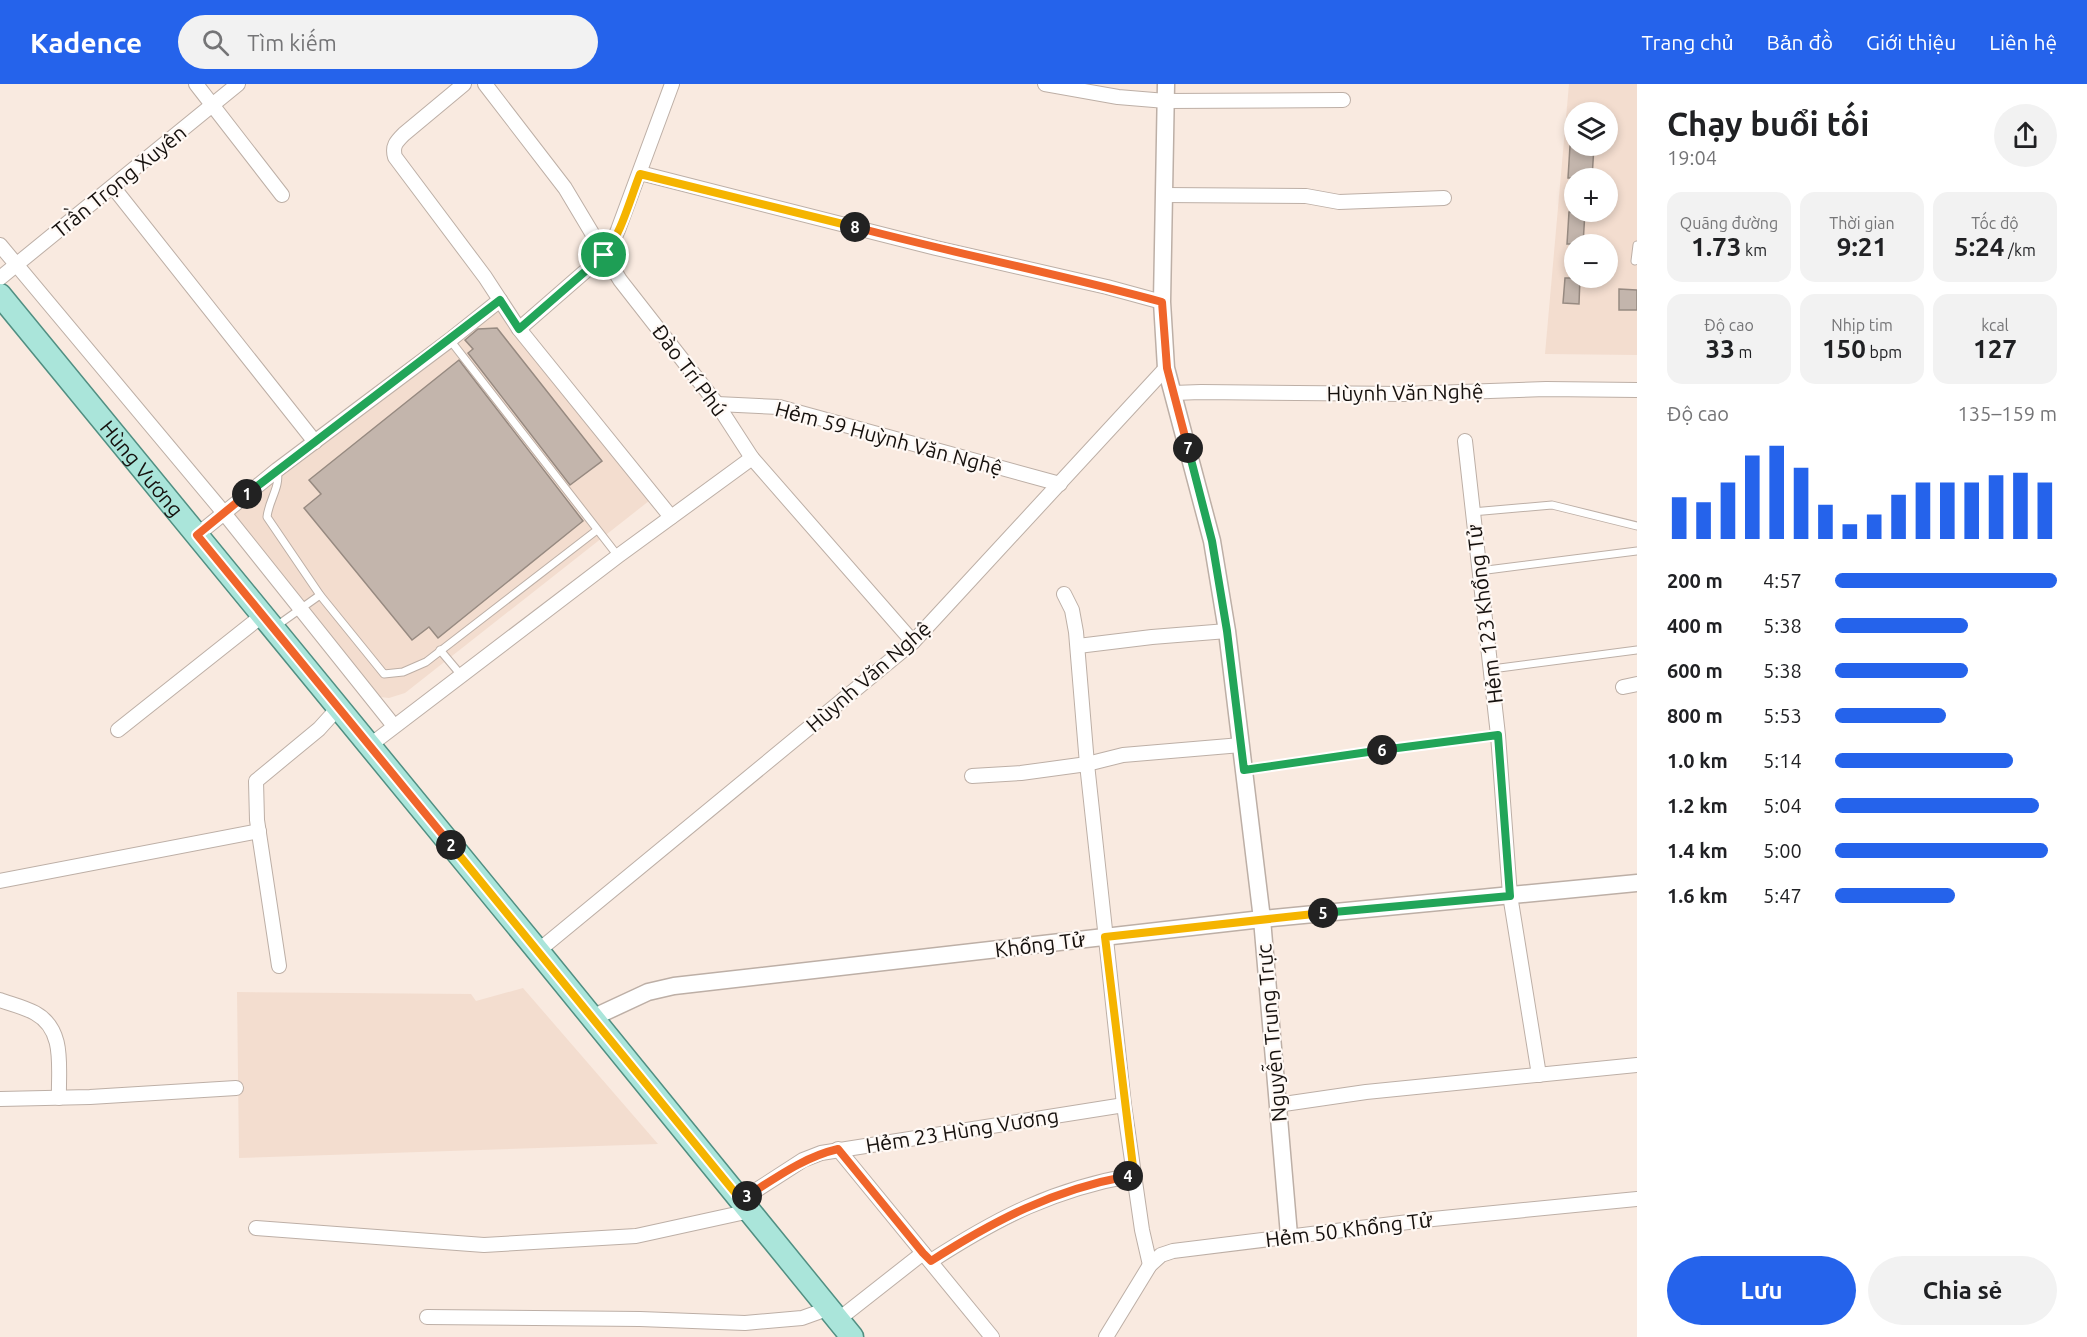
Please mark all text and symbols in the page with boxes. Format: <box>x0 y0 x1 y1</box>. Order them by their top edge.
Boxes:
search box <box>178 15 598 69</box>
icon: search <box>199 26 232 59</box>
text: Kadence <box>30 27 142 58</box>
text: Tìm kiếm <box>247 30 337 55</box>
text: Trang chủ <box>1642 30 1734 54</box>
text: Bản đồ <box>1767 30 1833 54</box>
text: Giới thiệu <box>1866 30 1956 54</box>
text: Liên hệ <box>1989 30 2057 54</box>
map controls <box>1564 102 1618 288</box>
button: layers <box>1564 102 1618 156</box>
button: share <box>1994 104 2057 167</box>
text: Chạy buổi tối <box>1667 105 1869 142</box>
street label: Trần Trọng Xuyên <box>46 118 191 242</box>
text: 19:04 <box>1667 146 1717 169</box>
button: + <box>1564 168 1618 222</box>
pin: 8 <box>840 212 870 242</box>
text: Quãng đường <box>1680 214 1778 232</box>
text: Thời gian <box>1829 214 1895 232</box>
text: Tốc độ <box>1971 214 2019 232</box>
text: 8 <box>850 218 860 236</box>
pin <box>578 229 629 280</box>
text: 1.73 <box>1691 232 1741 261</box>
text: 9:21 <box>1837 232 1887 261</box>
text: 5:24 <box>1954 232 2004 261</box>
button: − <box>1564 234 1618 288</box>
icon: arrive <box>587 238 620 271</box>
text: km <box>1741 241 1767 259</box>
text: /km <box>2004 241 2036 259</box>
text: Độ cao <box>1704 316 1754 334</box>
text: Nhịp tim <box>1831 316 1893 334</box>
text: kcal <box>1981 316 2009 334</box>
street label: Đào Trí Phú <box>648 319 732 421</box>
text: 33 <box>1706 334 1735 363</box>
text: 150 <box>1822 334 1866 363</box>
text: 127 <box>1973 334 2017 363</box>
text: m <box>1735 343 1752 361</box>
text: bpm <box>1866 343 1902 361</box>
street label: Hùynh Văn Nghệ <box>1326 379 1484 405</box>
street label: Hẻm 59 Huỳnh Văn Nghệ <box>773 396 1005 480</box>
text: Độ cao <box>1667 402 1729 425</box>
text: 135–159 m <box>1958 402 2057 425</box>
street label: Hùng Vương <box>96 415 189 521</box>
pin: 7 <box>1173 433 1203 463</box>
text: 7 <box>1183 439 1193 457</box>
pin: 1 <box>232 479 262 509</box>
text: 1 <box>242 485 252 503</box>
street label: Hẻm 123 Khổng Tử <box>1461 523 1507 705</box>
text: 200 m <box>1667 569 1723 592</box>
text: 4:57 <box>1763 569 1802 592</box>
text: 400 m <box>1667 614 1723 637</box>
text: 5:38 <box>1763 614 1802 637</box>
street label: Hùynh Văn Nghệ <box>801 616 935 736</box>
text: 600 m <box>1667 659 1723 682</box>
text: 5:38 <box>1763 659 1802 682</box>
text: 800 m <box>1667 704 1723 727</box>
text: 5:53 <box>1763 704 1802 727</box>
pin: 6 <box>1367 735 1397 765</box>
text: 6 <box>1377 741 1387 759</box>
text: 1.0 km <box>1667 749 1728 772</box>
text: 5:14 <box>1763 749 1802 772</box>
text: 1.2 km <box>1667 794 1728 817</box>
text: 5:04 <box>1763 794 1802 817</box>
pin: 2 <box>436 830 466 860</box>
text: 2 <box>446 836 456 854</box>
text: 1.4 km <box>1667 839 1728 862</box>
text: 5:00 <box>1763 839 1802 862</box>
text: 1.6 km <box>1667 884 1728 907</box>
text: 5:47 <box>1763 884 1802 907</box>
pin: 5 <box>1308 898 1338 928</box>
text: 5 <box>1318 904 1328 922</box>
street label: Khổng Tử <box>993 927 1087 961</box>
street label: Nguyễn Trung Trực <box>1250 943 1291 1123</box>
street label: Hẻm 23 Hùng Vương <box>864 1103 1060 1157</box>
pin: 4 <box>1113 1161 1143 1191</box>
text: 4 <box>1123 1167 1133 1185</box>
pin: 3 <box>732 1181 762 1211</box>
text: 3 <box>742 1187 752 1205</box>
street label: Hẻm 50 Khổng Tử <box>1264 1207 1434 1251</box>
button: Lưu <box>1667 1256 1856 1325</box>
button: Chia sẻ <box>1868 1256 2057 1325</box>

